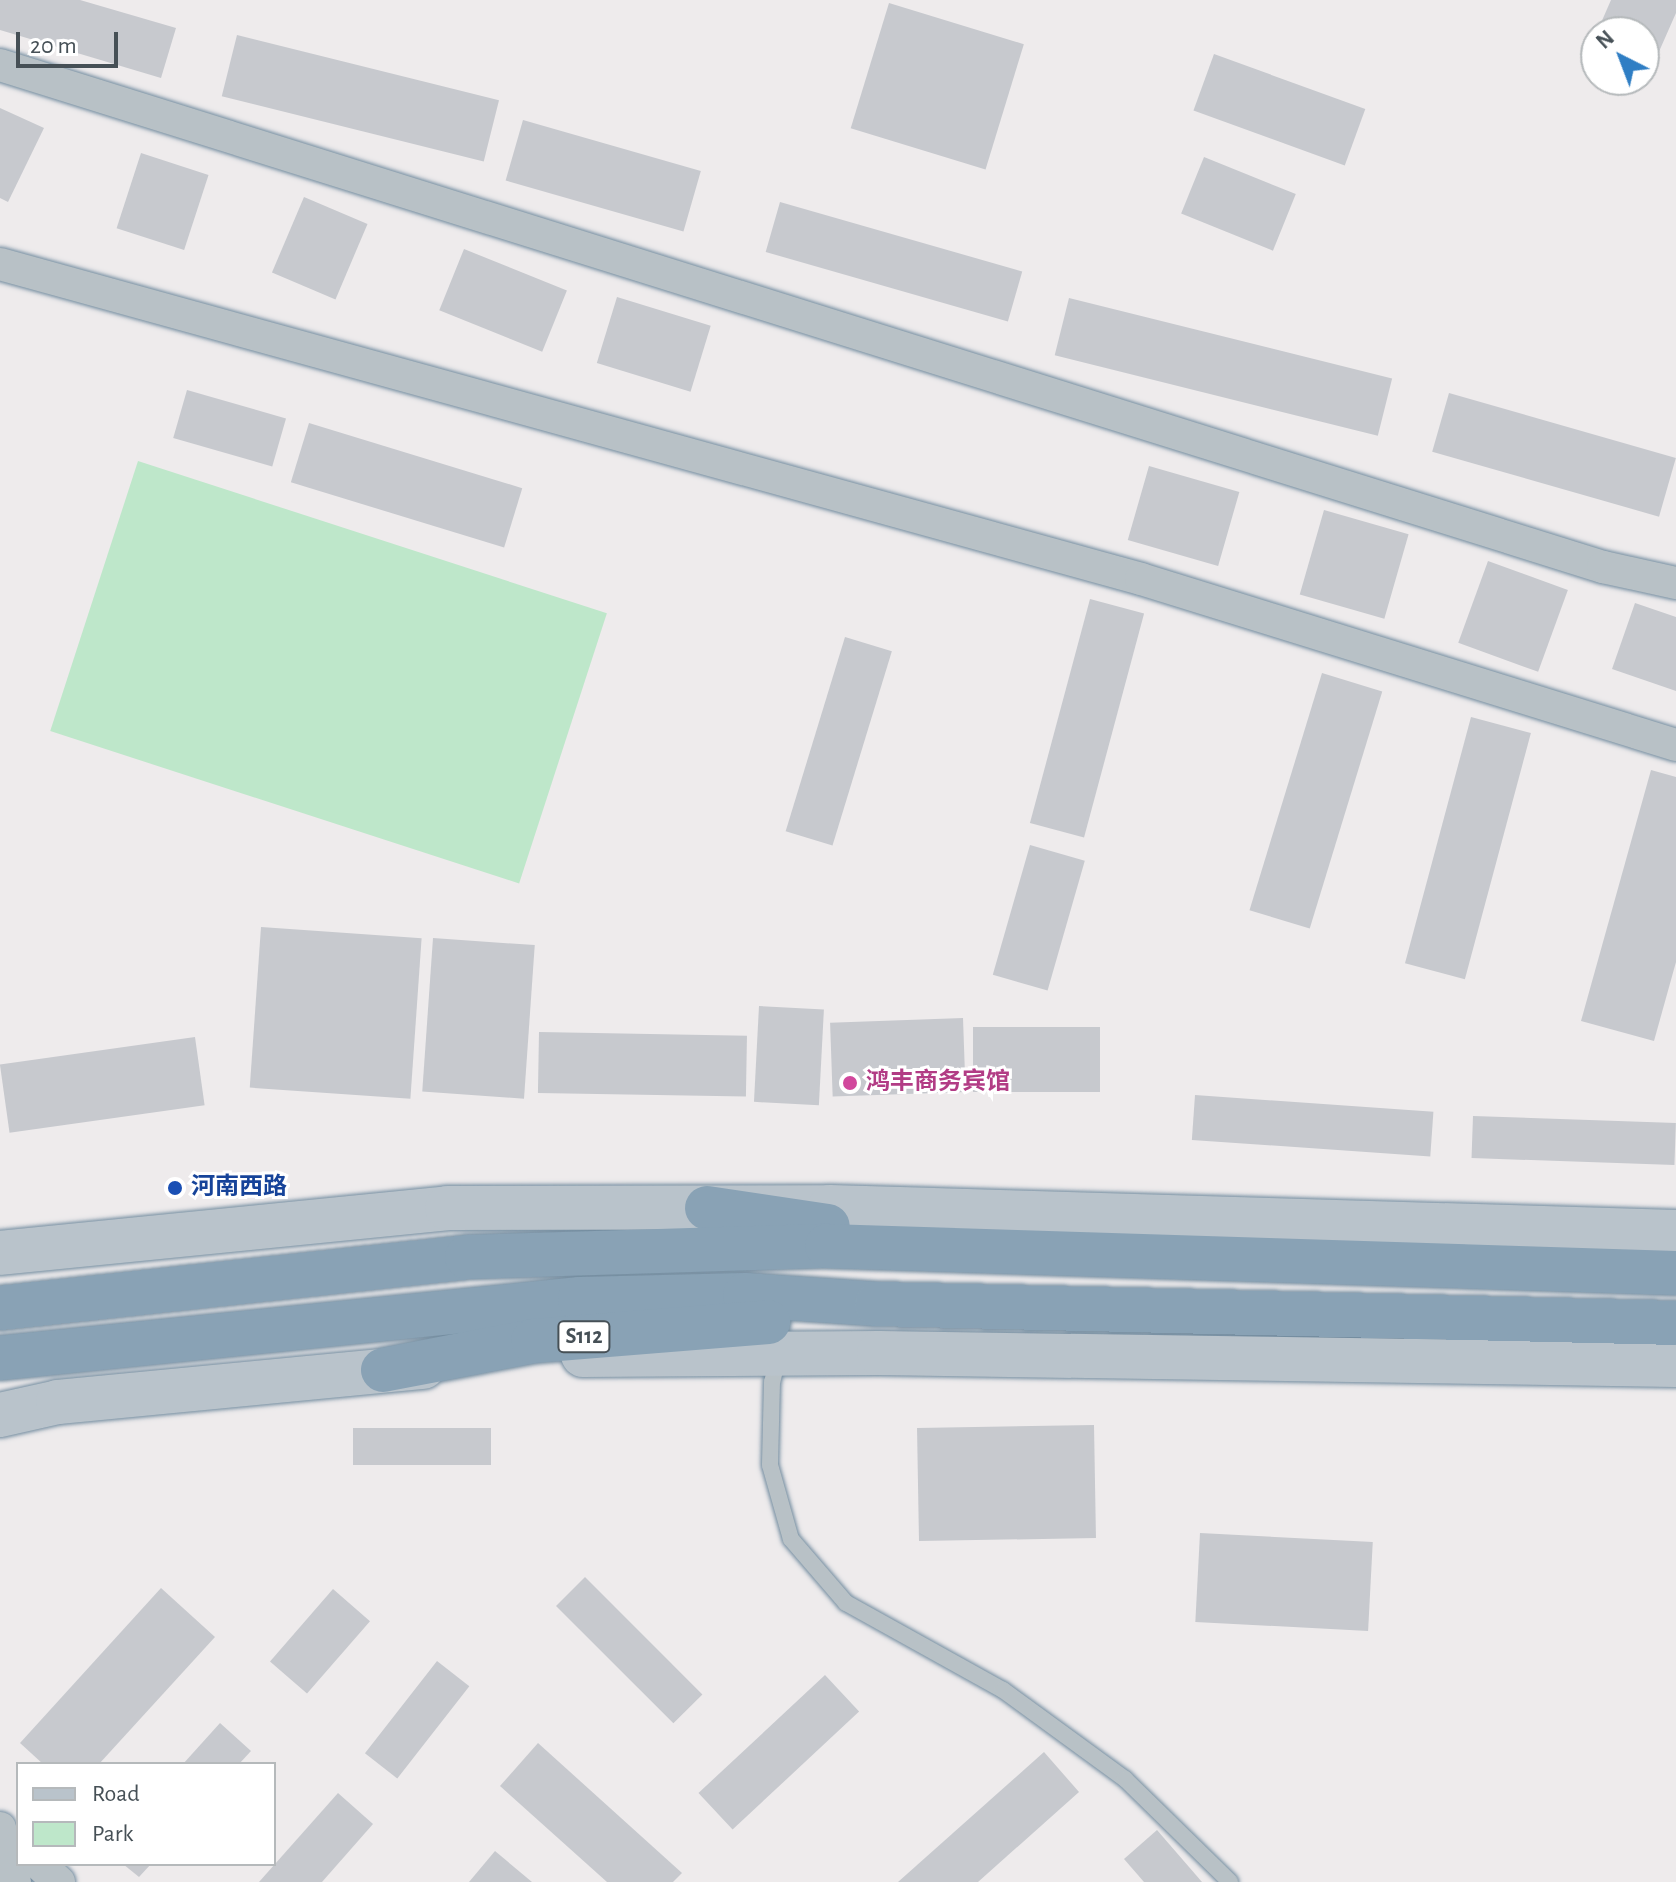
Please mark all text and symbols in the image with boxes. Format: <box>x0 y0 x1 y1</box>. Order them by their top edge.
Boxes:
scale bar <box>20 16 122 66</box>
north arrow <box>1580 16 1660 96</box>
text: N <box>1592 26 1618 53</box>
text: 20 m <box>30 34 77 58</box>
place label: 鸿丰商务宾馆 <box>866 1069 1010 1097</box>
marker: 鸿丰商务宾馆 <box>841 1074 859 1092</box>
place label: 河南西路 <box>191 1174 287 1202</box>
marker: 河南西路 <box>166 1179 184 1197</box>
road number: S112 <box>556 1319 612 1355</box>
legend <box>16 1762 276 1866</box>
text: Road <box>92 1782 140 1806</box>
text: Park <box>92 1822 133 1846</box>

